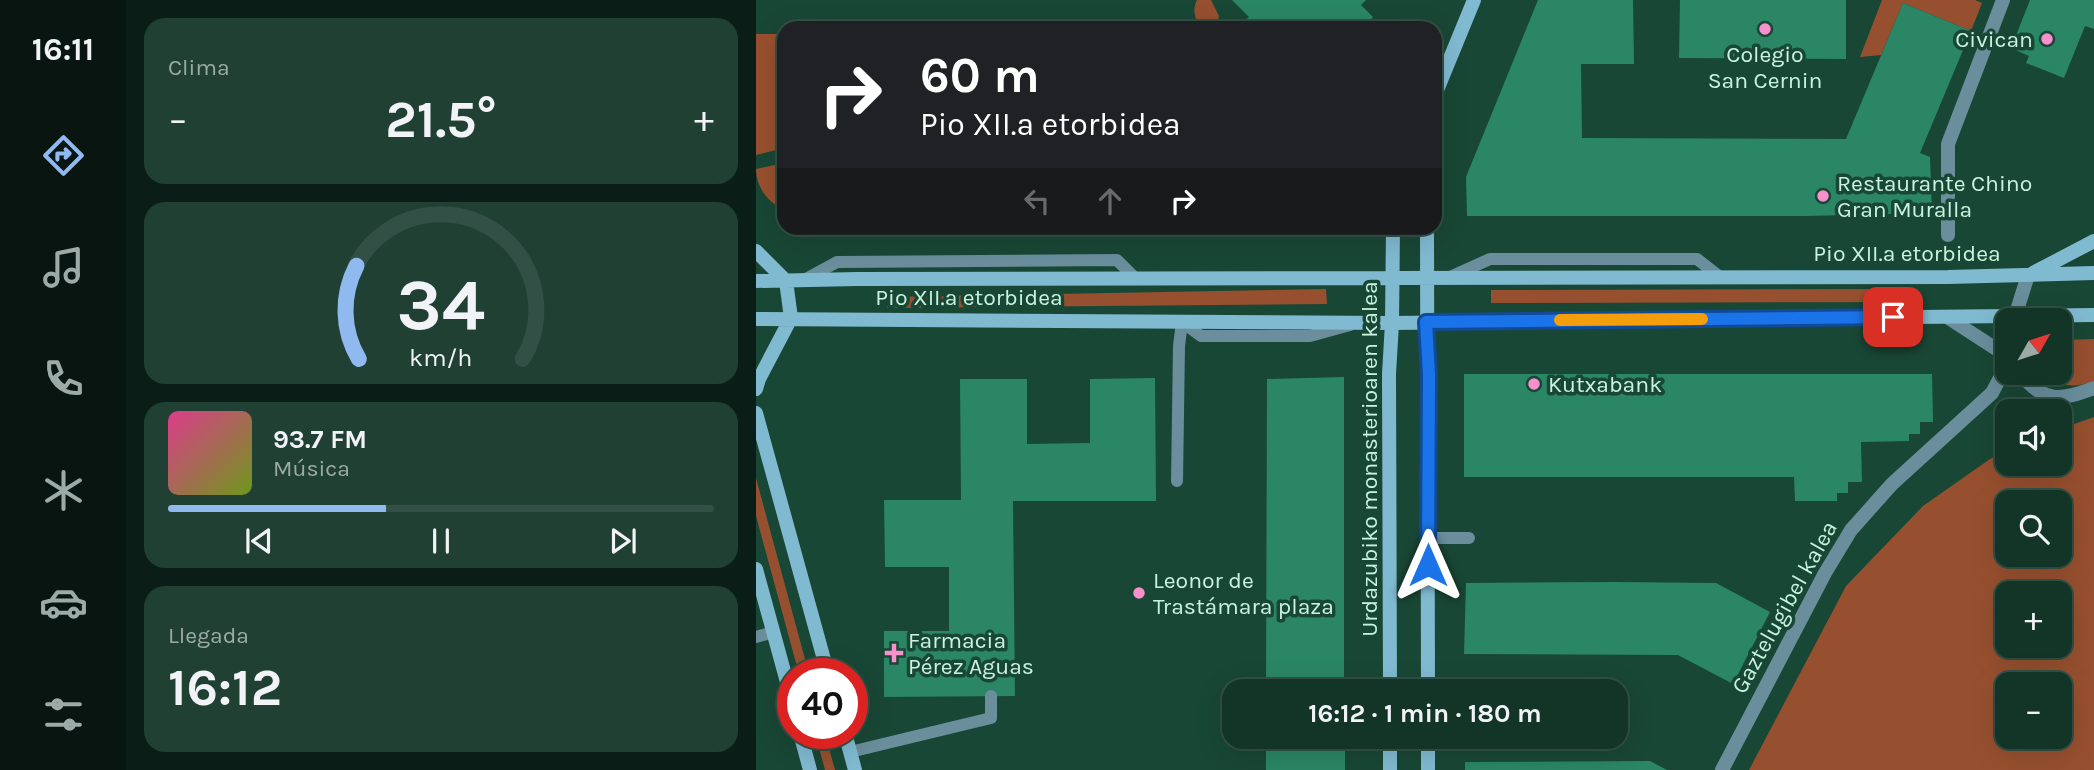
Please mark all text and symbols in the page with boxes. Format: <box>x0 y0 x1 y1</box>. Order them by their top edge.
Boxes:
marker: Colegio San Cernin <box>1757 21 1773 37</box>
place label: Civican <box>1955 26 2033 53</box>
text: 16:11 <box>32 31 94 68</box>
marker: Civican <box>2039 31 2055 47</box>
place label: Colegio San Cernin <box>1708 41 1822 94</box>
text: 60 m <box>920 47 1040 104</box>
icon: right <box>805 49 896 140</box>
text: Clima <box>168 54 230 81</box>
text: 21.5° <box>385 89 497 150</box>
text: − <box>168 97 188 142</box>
text: + <box>694 97 714 142</box>
text: Pio XII.a etorbidea <box>920 106 1181 143</box>
icon: directions <box>39 131 88 180</box>
place label: Restaurante Chino Gran Muralla <box>1837 170 2032 223</box>
icon: left <box>1018 182 1056 220</box>
icon: ahead <box>1091 182 1129 220</box>
icon: right <box>1164 182 1202 220</box>
marker: Restaurante Chino Gran Muralla <box>1815 188 1831 204</box>
street label: Pio XII.a etorbidea <box>1813 240 2001 267</box>
icon: music <box>39 243 88 292</box>
text: 34 <box>397 262 485 347</box>
street label: Urdazubiko monasterioaren kalea <box>1356 281 1383 637</box>
street label: Pio XII.a etorbidea <box>875 284 1063 311</box>
pin <box>1863 287 1923 347</box>
icon: arrive <box>1874 298 1912 336</box>
north arrow <box>1995 308 2072 385</box>
map controls <box>1995 308 2072 749</box>
text: km/h <box>409 343 473 372</box>
icon: phone <box>39 354 88 403</box>
place label: Kutxabank <box>1548 371 1662 398</box>
marker: Kutxabank <box>1526 376 1542 392</box>
button: sound <box>1995 399 2072 476</box>
text: 93.7 FM <box>273 424 367 455</box>
text: Música <box>273 455 350 482</box>
icon: climate <box>39 466 88 515</box>
button: search <box>1995 490 2072 567</box>
street label: Gaztelugibel kalea <box>1726 516 1843 698</box>
icon: previous <box>240 522 278 560</box>
icon: pause <box>422 522 460 560</box>
icon: next <box>604 522 642 560</box>
position arrow <box>1391 528 1465 602</box>
place label: Leonor de Trastámara plaza <box>1153 567 1334 620</box>
icon: car <box>39 578 88 627</box>
button: + <box>1995 581 2072 658</box>
marker: Leonor de Trastámara plaza <box>1131 585 1147 601</box>
text: Llegada <box>168 622 249 649</box>
place label: Farmacia Pérez Aguas <box>908 627 1034 680</box>
marker: Farmacia Pérez Aguas <box>886 645 902 661</box>
text: 16:12 <box>168 657 282 718</box>
speed limit sign: 40 <box>777 658 868 749</box>
button: − <box>1995 672 2072 749</box>
icon: filters <box>39 690 88 739</box>
text: 16:12 · 1 min · 180 m <box>1308 698 1542 729</box>

